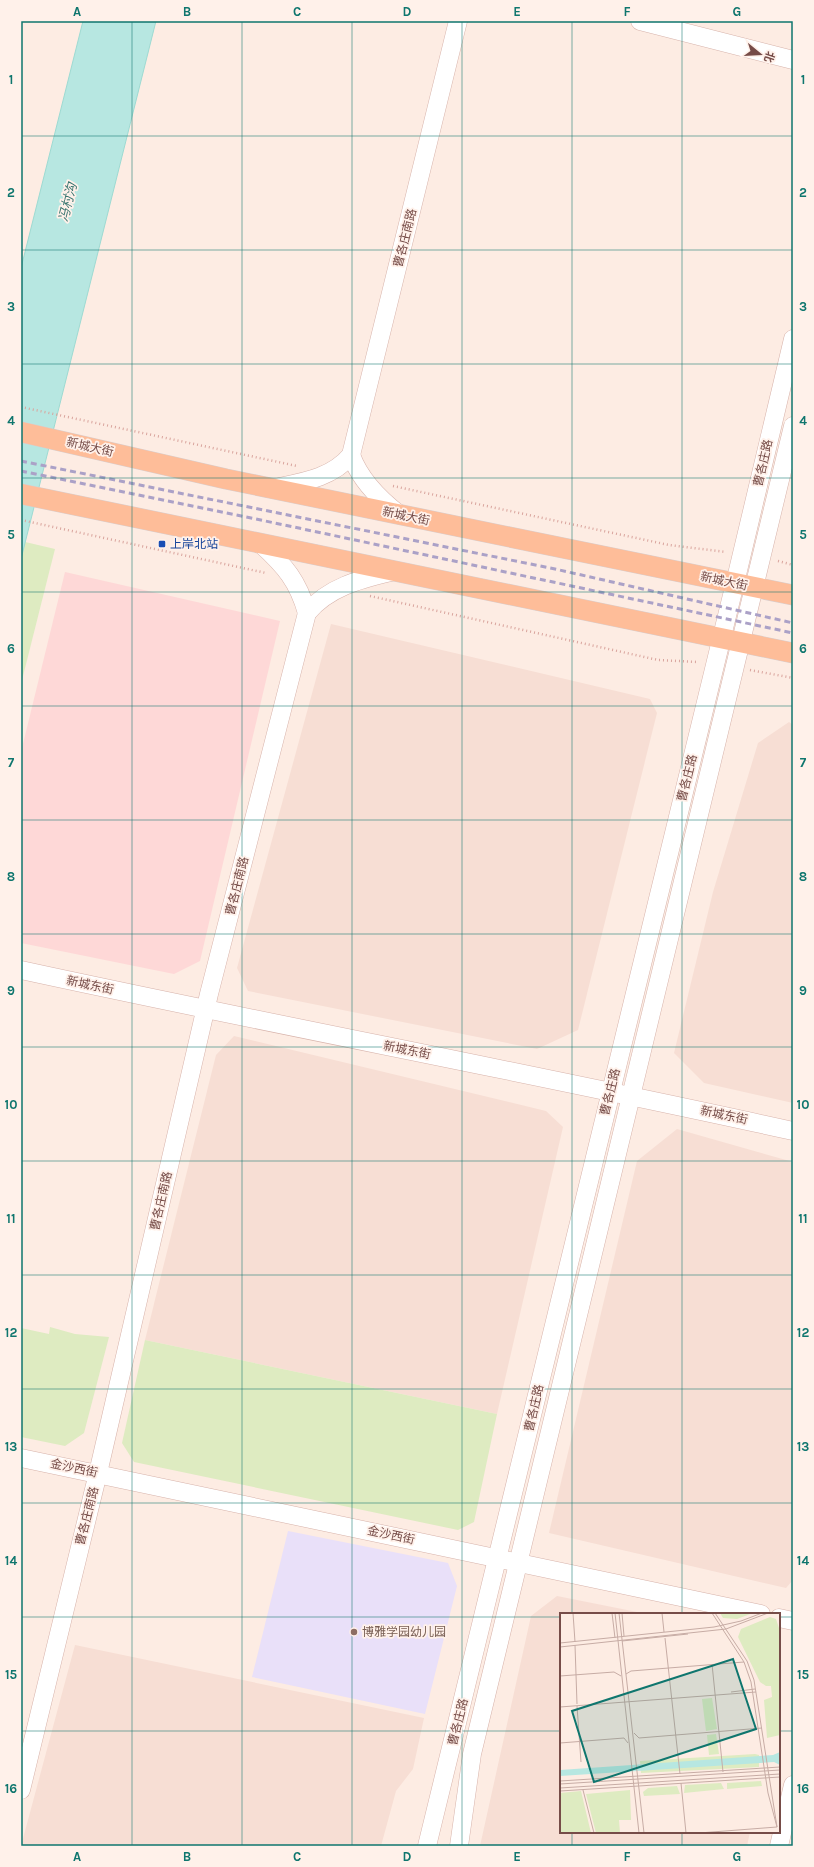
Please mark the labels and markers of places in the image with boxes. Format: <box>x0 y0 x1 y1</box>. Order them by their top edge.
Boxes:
place label: 上岸北站 <box>170 537 218 551</box>
marker: 上岸北站 <box>157 539 167 549</box>
place label: 博雅学园幼儿园 <box>362 1625 446 1639</box>
marker: 博雅学园幼儿园 <box>349 1627 359 1637</box>

